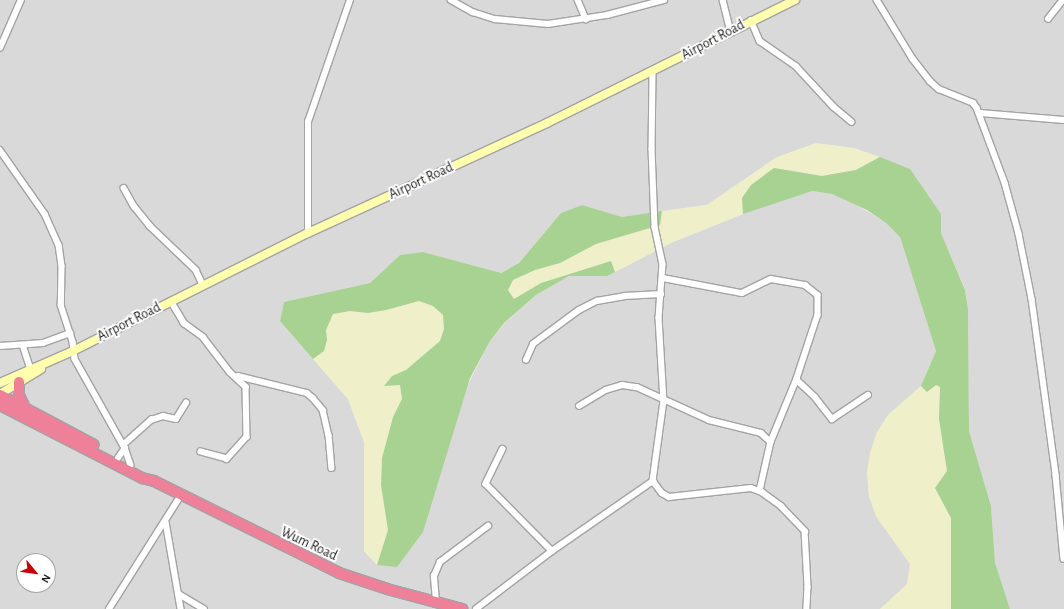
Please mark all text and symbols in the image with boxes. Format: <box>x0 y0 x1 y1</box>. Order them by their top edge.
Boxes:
street label: Airport Road <box>679 16 747 64</box>
street label: Airport Road <box>386 159 456 203</box>
street label: Airport Road <box>94 299 164 345</box>
street label: Wum Road <box>278 524 340 564</box>
north arrow <box>16 553 56 593</box>
text: N <box>39 573 53 585</box>

